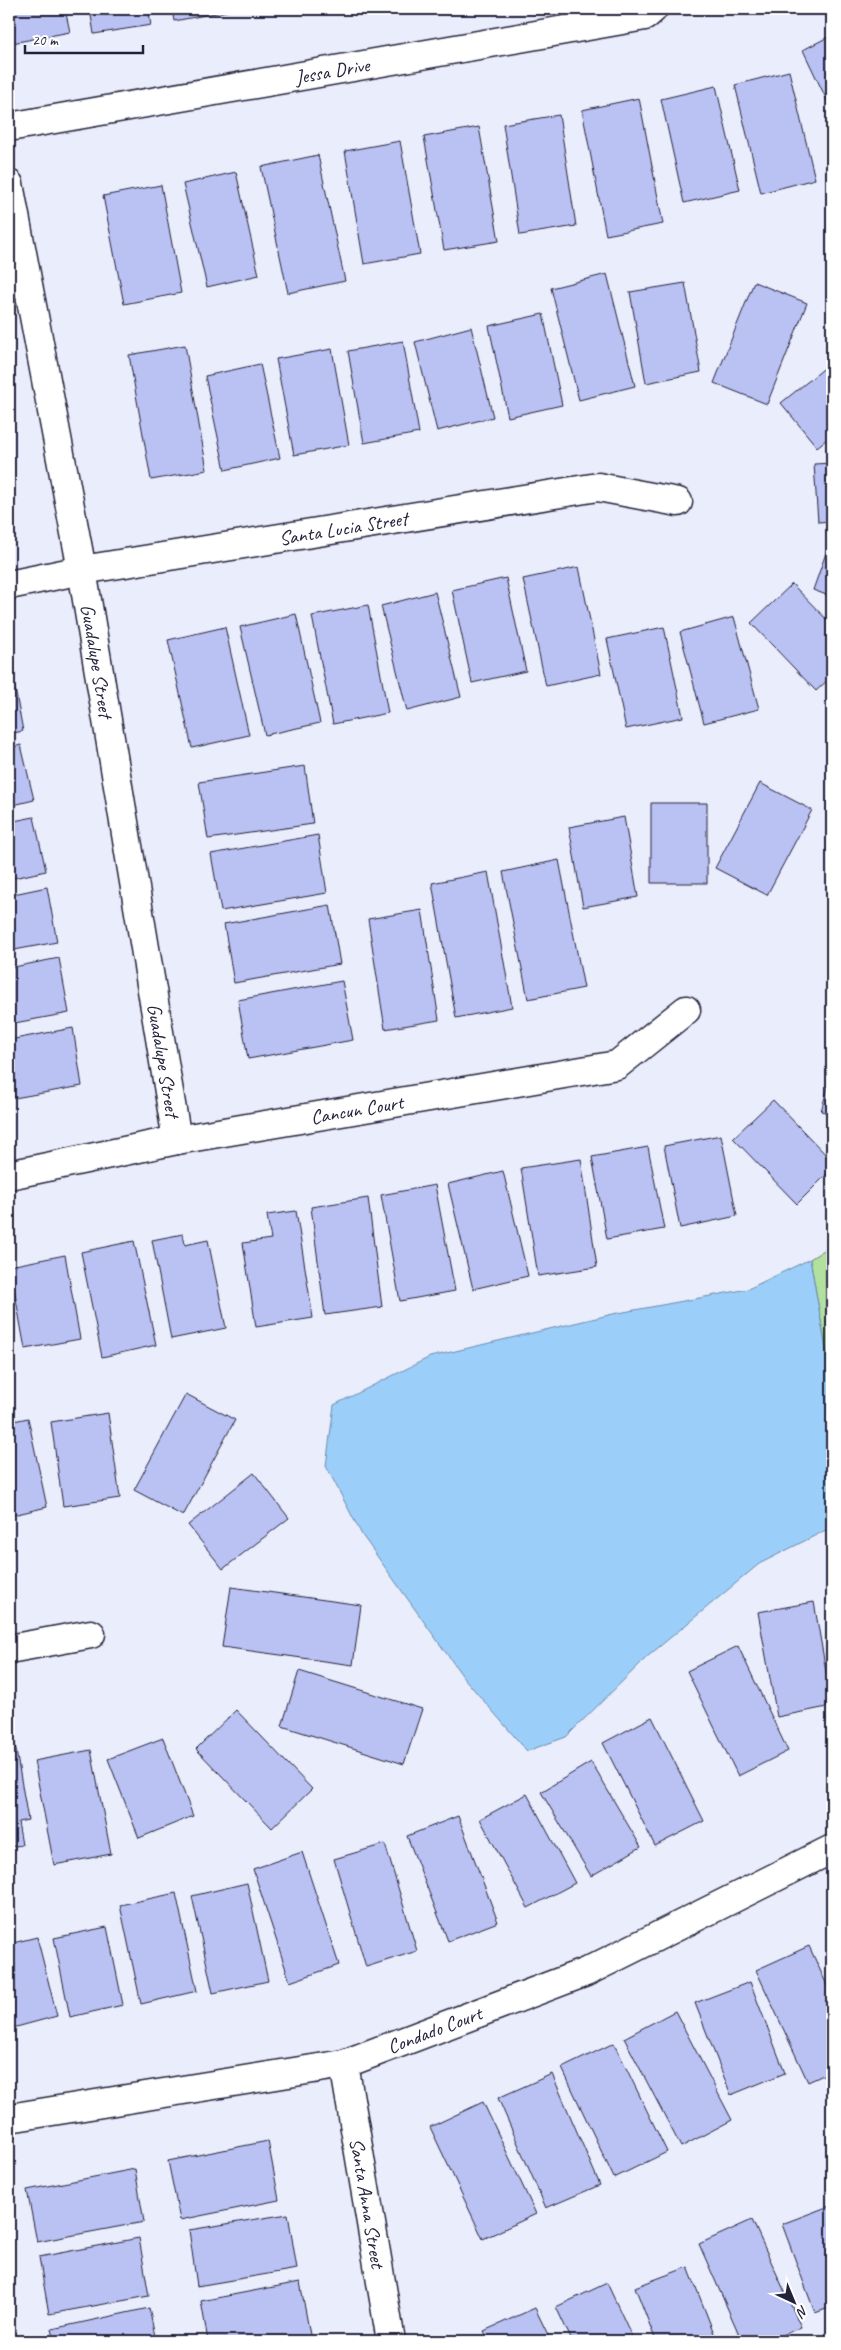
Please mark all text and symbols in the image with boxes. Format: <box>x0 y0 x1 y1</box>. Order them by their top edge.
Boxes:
scale bar <box>25 22 142 54</box>
text: 20 m <box>32 31 59 50</box>
street label: Jessa Drive <box>292 52 373 90</box>
street label: Santa Lucia Street <box>277 505 412 551</box>
street label: Guadalupe Street <box>75 602 119 723</box>
street label: Guadalupe Street <box>141 1002 186 1122</box>
street label: Cancun Court <box>309 1089 407 1130</box>
street label: Condado Court <box>384 2000 487 2059</box>
street label: Santa Anna Street <box>344 2136 391 2272</box>
north arrow <box>768 2278 818 2328</box>
text: N <box>792 2302 812 2322</box>

